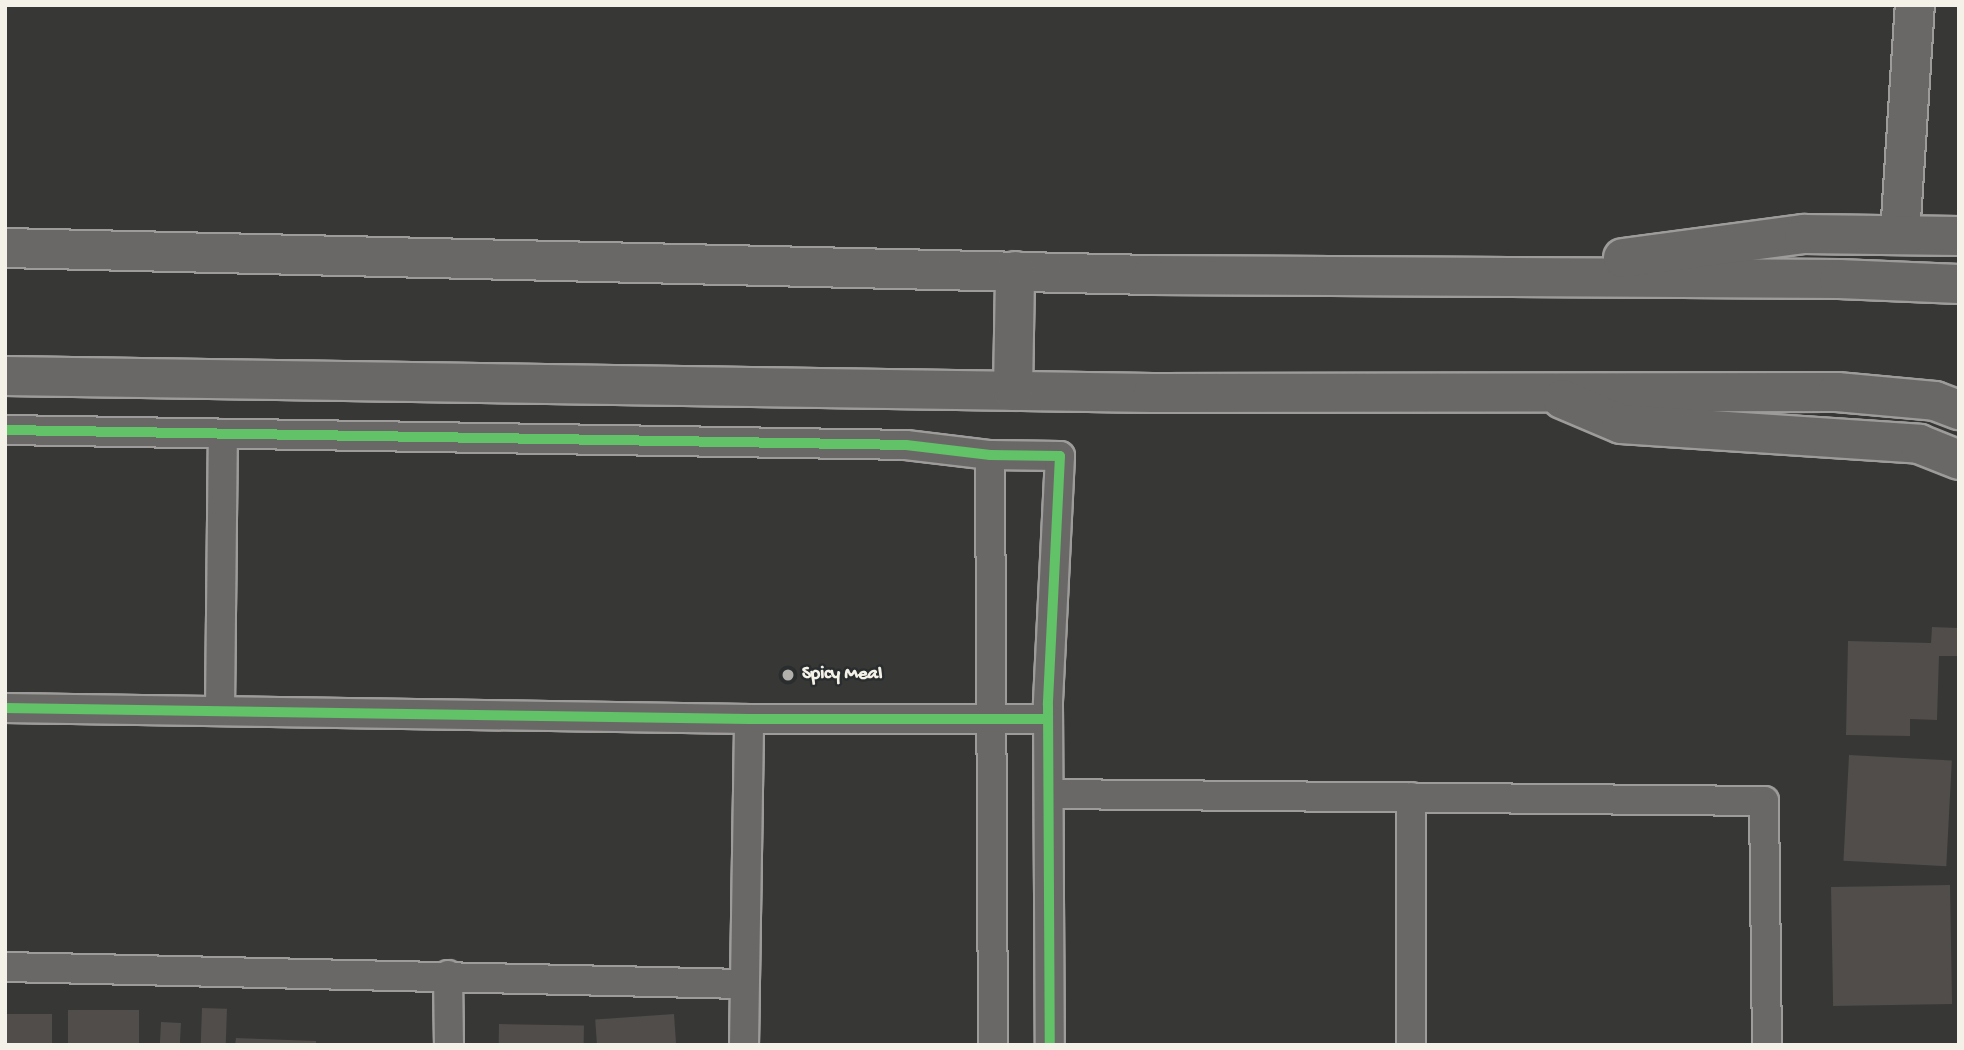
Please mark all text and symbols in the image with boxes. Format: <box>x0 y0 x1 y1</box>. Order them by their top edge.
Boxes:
place label: Spicy Meal <box>802 664 882 686</box>
marker: Spicy Meal <box>780 667 796 683</box>

